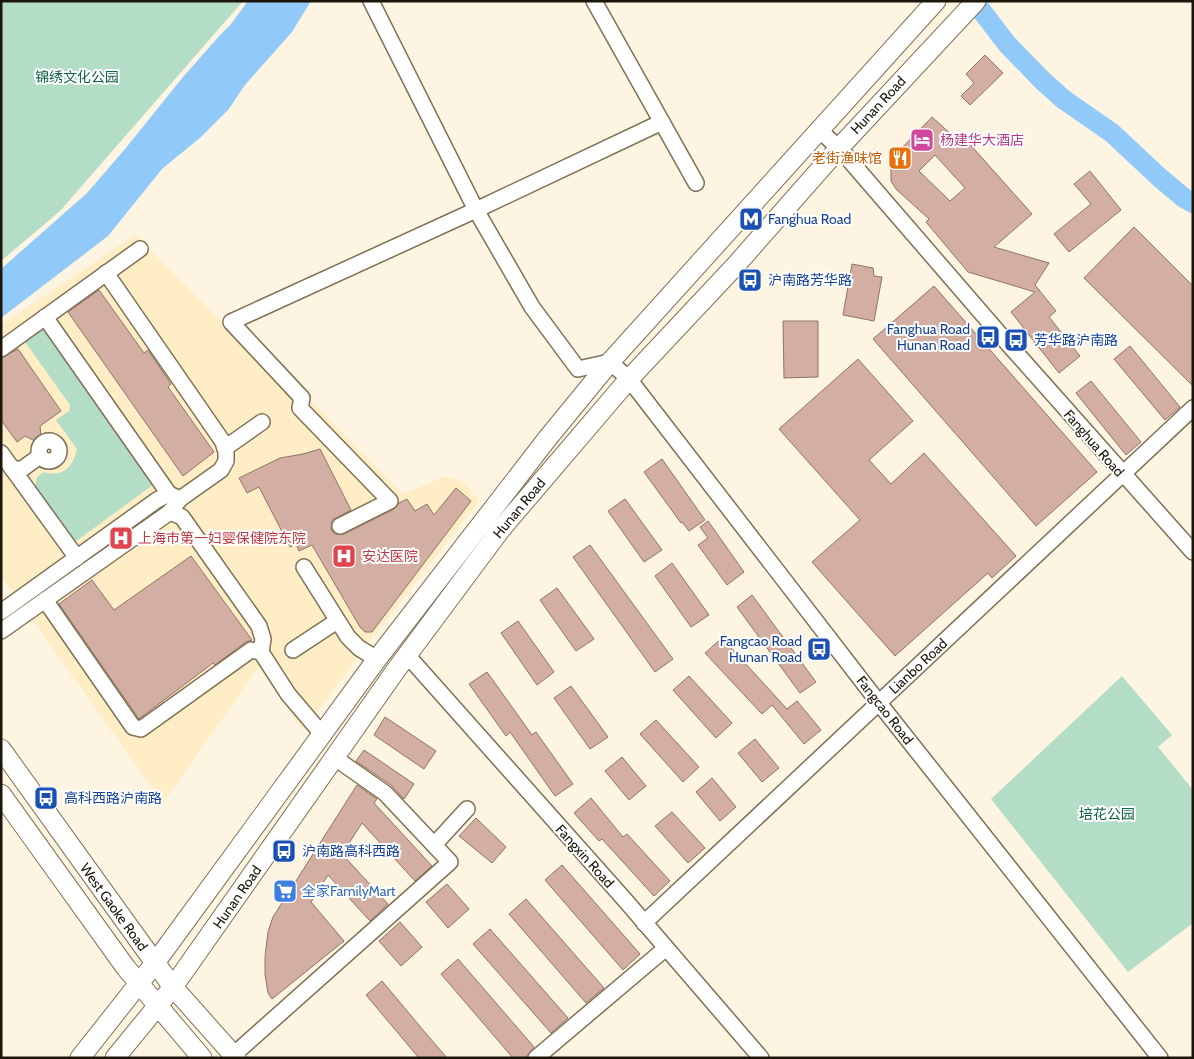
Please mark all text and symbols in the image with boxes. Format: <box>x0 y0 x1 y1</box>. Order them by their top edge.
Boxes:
park label: 锦绣文化公园 <box>35 68 119 86</box>
street label: Hunan Road <box>847 72 909 138</box>
hotel icon: 杨建华大酒店 <box>909 127 935 153</box>
place label: 杨建华大酒店 <box>940 131 1024 149</box>
restaurant icon: 老街渔味馆 <box>887 145 913 171</box>
place label: 老街渔味馆 <box>812 149 882 167</box>
metro station icon: Fanghua Road <box>738 206 764 232</box>
place label: Fanghua Road <box>768 210 851 228</box>
bus stop icon: 沪南路芳华路 <box>737 267 763 293</box>
place label: 沪南路芳华路 <box>768 271 852 289</box>
place label: Fanghua Road Hunan Road <box>887 320 970 354</box>
bus stop icon: Fanghua Road Hunan Road <box>975 324 1001 350</box>
bus stop icon: 芳华路沪南路 <box>1003 327 1029 353</box>
place label: 芳华路沪南路 <box>1034 331 1118 349</box>
street label: Fanghua Road <box>1060 406 1128 480</box>
street label: Hunan Road <box>489 474 549 542</box>
hospital icon: 上海市第一妇婴保健院东院 <box>108 525 134 551</box>
place label: 上海市第一妇婴保健院东院 <box>138 529 306 547</box>
hospital icon: 安达医院 <box>331 543 357 569</box>
place label: 安达医院 <box>362 547 418 565</box>
place label: Fangcao Road Hunan Road <box>720 632 802 666</box>
street label: Lianbo Road <box>885 634 951 698</box>
bus stop icon: Fangcao Road Hunan Road <box>806 636 832 662</box>
street label: Fangcao Road <box>853 672 917 748</box>
bus stop icon: 高科西路沪南路 <box>33 785 59 811</box>
place label: 高科西路沪南路 <box>64 789 162 807</box>
park label: 培花公园 <box>1079 805 1135 823</box>
street label: Fangxin Road <box>552 821 618 891</box>
bus stop icon: 沪南路高科西路 <box>271 838 297 864</box>
place label: 沪南路高科西路 <box>302 842 400 860</box>
street label: West Gaoke Road <box>76 860 152 954</box>
street label: Hunan Road <box>209 862 265 932</box>
supermarket icon: 全家FamilyMart <box>272 878 298 904</box>
place label: 全家FamilyMart <box>302 882 396 900</box>

